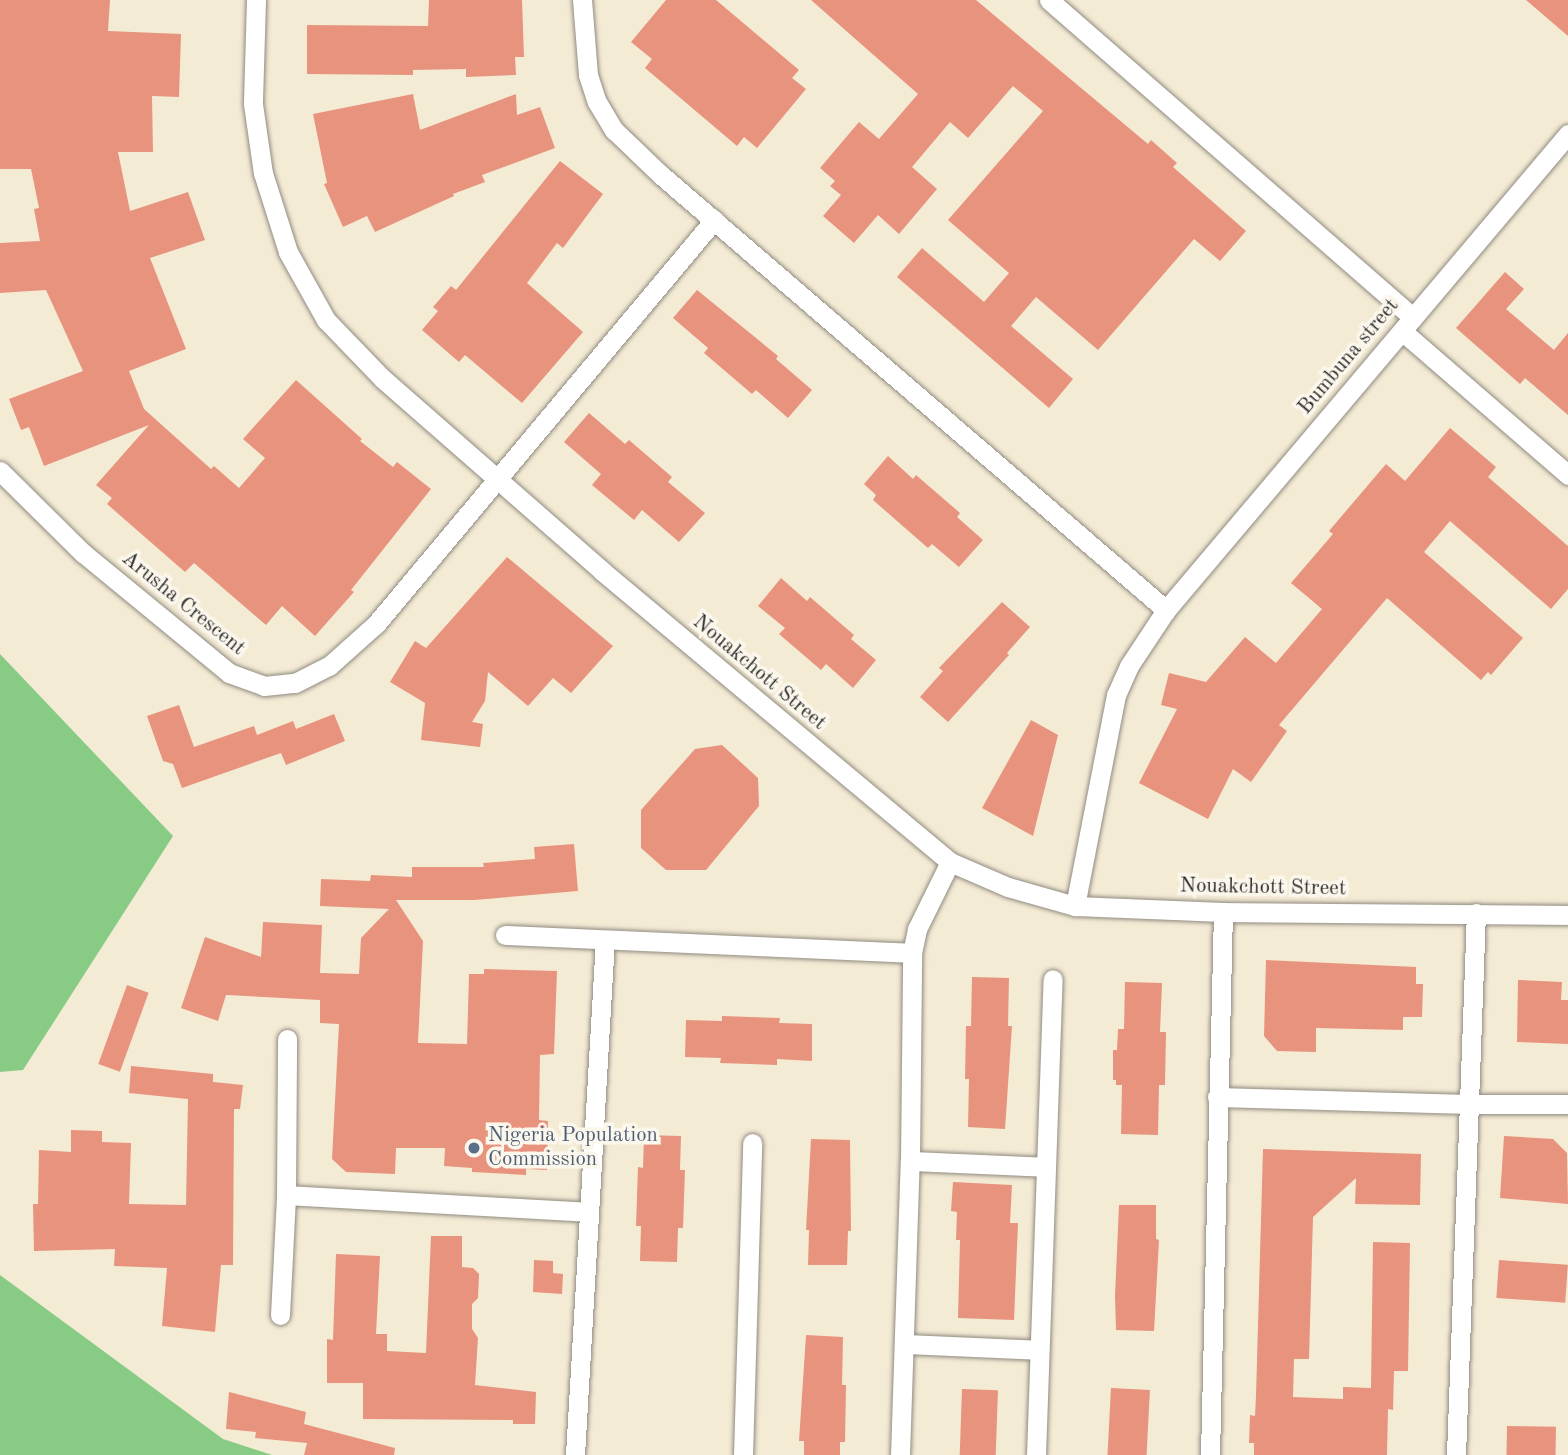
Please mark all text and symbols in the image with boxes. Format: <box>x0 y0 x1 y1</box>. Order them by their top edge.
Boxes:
street label: Bumbuna street <box>1293 294 1405 420</box>
street label: Arusha Crescent <box>116 546 250 662</box>
street label: Nouakchott Street <box>687 610 831 736</box>
street label: Nouakchott Street <box>1180 874 1346 902</box>
place label: Nigeria Population Commission <box>488 1123 658 1173</box>
marker: Nigeria Population Commission <box>466 1140 482 1156</box>

